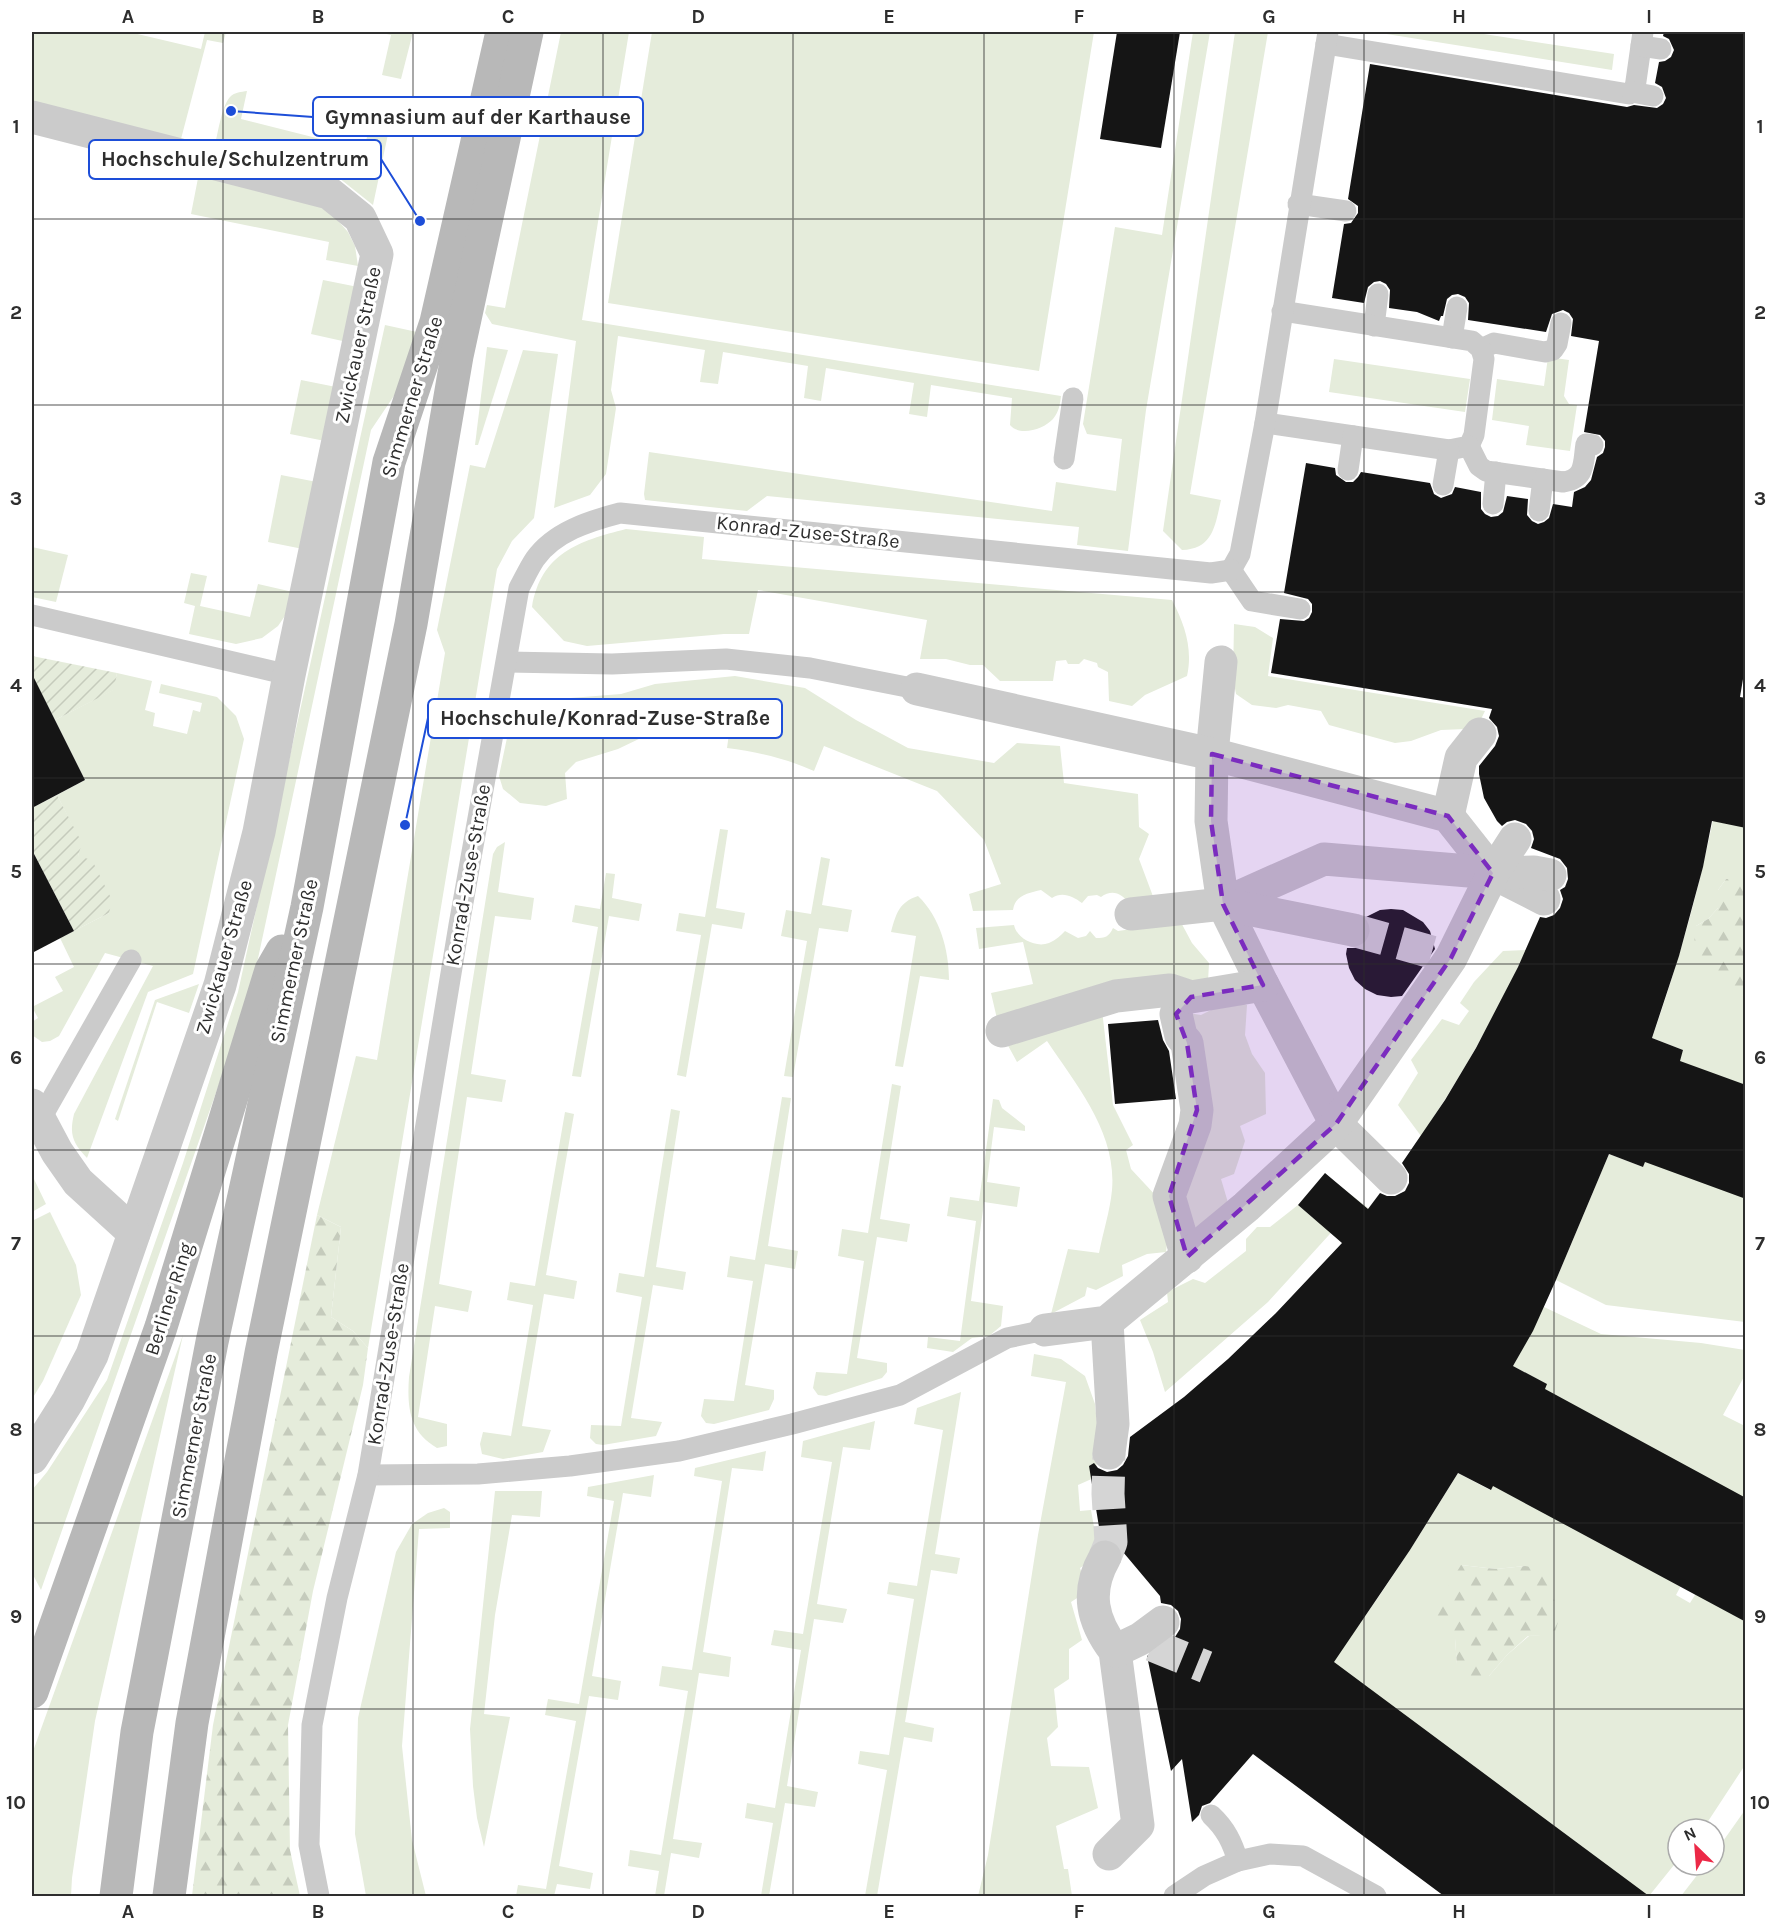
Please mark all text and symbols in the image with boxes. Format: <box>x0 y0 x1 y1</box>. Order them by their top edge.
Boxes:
text: A <box>122 5 135 28</box>
text: B <box>312 5 324 28</box>
text: C <box>502 5 514 28</box>
text: D <box>691 5 705 28</box>
text: E <box>883 5 895 28</box>
text: F <box>1074 5 1085 28</box>
text: G <box>1262 5 1276 28</box>
text: H <box>1452 5 1466 28</box>
text: I <box>1646 5 1652 28</box>
callout: Gymnasium auf der Karthause <box>313 97 643 136</box>
text: Gymnasium auf der Karthause <box>325 105 631 129</box>
text: 1 <box>12 115 20 138</box>
text: 1 <box>1756 115 1764 138</box>
callout: Hochschule/Schulzentrum <box>89 140 381 179</box>
text: Hochschule/Schulzentrum <box>101 147 369 171</box>
street label: Zwickauer Straße <box>330 265 386 425</box>
text: 2 <box>10 301 22 324</box>
text: 2 <box>1754 301 1766 324</box>
street label: Simmerner Straße <box>376 313 448 481</box>
text: 3 <box>10 487 22 510</box>
text: 3 <box>1754 487 1766 510</box>
street label: Konrad-Zuse-Straße <box>715 511 901 553</box>
text: 4 <box>10 674 22 697</box>
text: 4 <box>1754 674 1766 697</box>
callout: Hochschule/Konrad-Zuse-Straße <box>428 699 782 738</box>
text: Hochschule/Konrad-Zuse-Straße <box>440 706 770 730</box>
street label: Konrad-Zuse-Straße <box>441 782 495 968</box>
text: 5 <box>10 860 22 883</box>
text: 5 <box>1754 860 1766 883</box>
street label: Zwickauer Straße <box>191 877 257 1037</box>
street label: Simmerner Straße <box>265 877 323 1045</box>
text: 6 <box>10 1046 22 1069</box>
text: 6 <box>1754 1046 1766 1069</box>
text: 7 <box>11 1232 21 1255</box>
text: 7 <box>1755 1232 1765 1255</box>
street label: Berliner Ring <box>140 1240 198 1358</box>
street label: Konrad-Zuse-Straße <box>362 1261 414 1447</box>
street label: Simmerner Straße <box>167 1352 221 1520</box>
text: 8 <box>10 1418 22 1441</box>
text: 8 <box>1754 1418 1766 1441</box>
text: 9 <box>10 1605 22 1628</box>
text: 9 <box>1754 1605 1766 1628</box>
text: 10 <box>6 1791 26 1814</box>
text: 10 <box>1750 1791 1770 1814</box>
north arrow <box>1666 1817 1726 1877</box>
text: N <box>1681 1823 1699 1845</box>
text: A <box>122 1900 135 1923</box>
text: B <box>312 1900 324 1923</box>
text: C <box>502 1900 514 1923</box>
text: D <box>691 1900 705 1923</box>
text: E <box>883 1900 895 1923</box>
text: F <box>1074 1900 1085 1923</box>
text: G <box>1262 1900 1276 1923</box>
text: H <box>1452 1900 1466 1923</box>
text: I <box>1646 1900 1652 1923</box>

